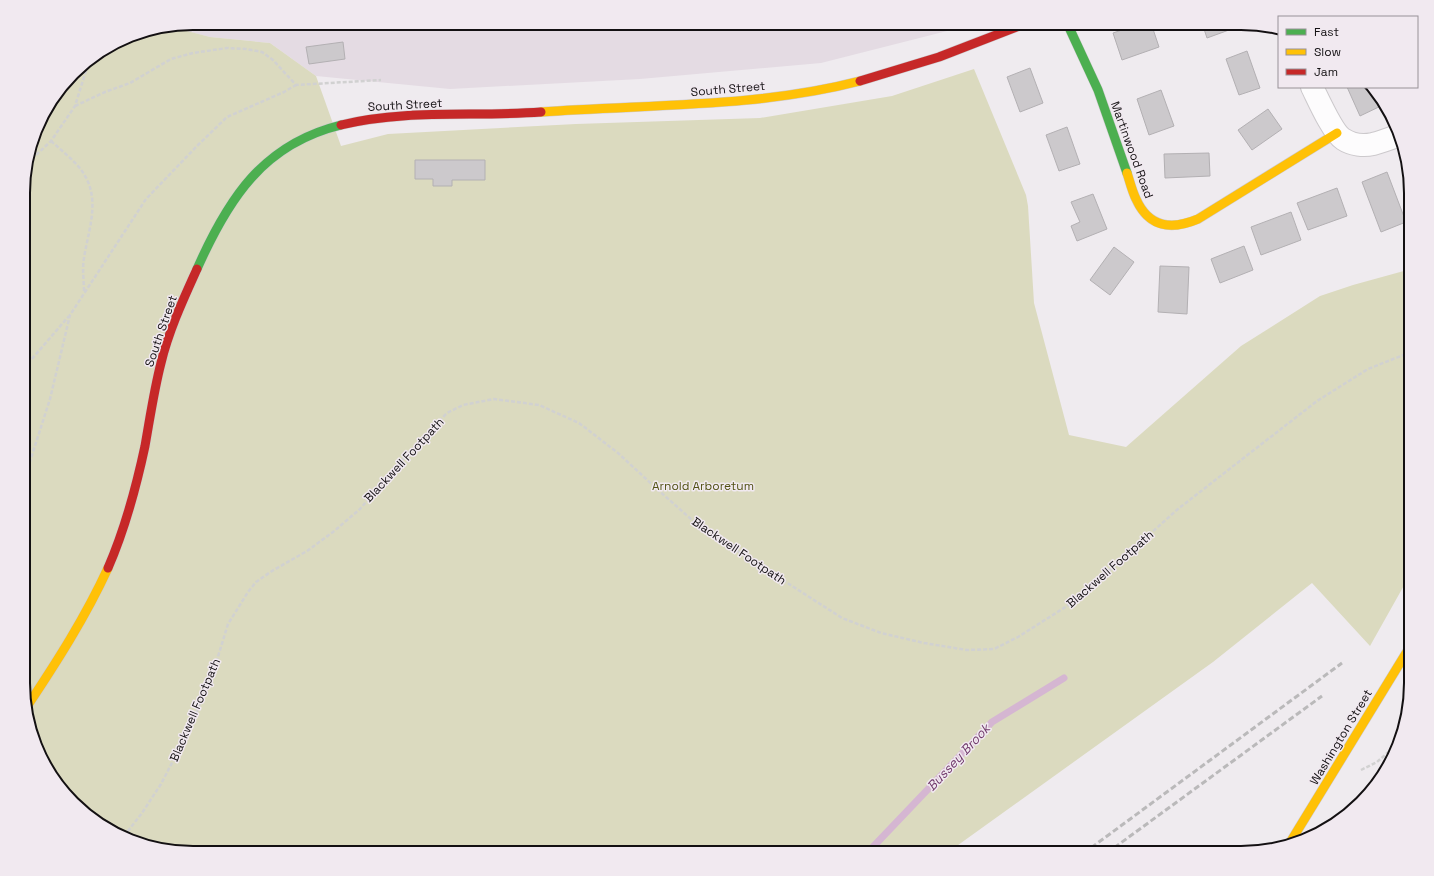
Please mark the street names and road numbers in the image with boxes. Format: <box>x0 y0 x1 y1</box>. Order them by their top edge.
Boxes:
street label: South Street <box>690 78 766 100</box>
street label: South Street <box>367 95 443 115</box>
street label: Martinwood Road <box>1107 99 1157 201</box>
street label: South Street <box>141 293 181 369</box>
street label: Blackwell Footpath <box>360 414 448 506</box>
street label: Blackwell Footpath <box>689 513 789 589</box>
street label: Blackwell Footpath <box>1063 527 1157 611</box>
street label: Blackwell Footpath <box>166 656 224 764</box>
street label: Washington Street <box>1306 686 1376 788</box>

